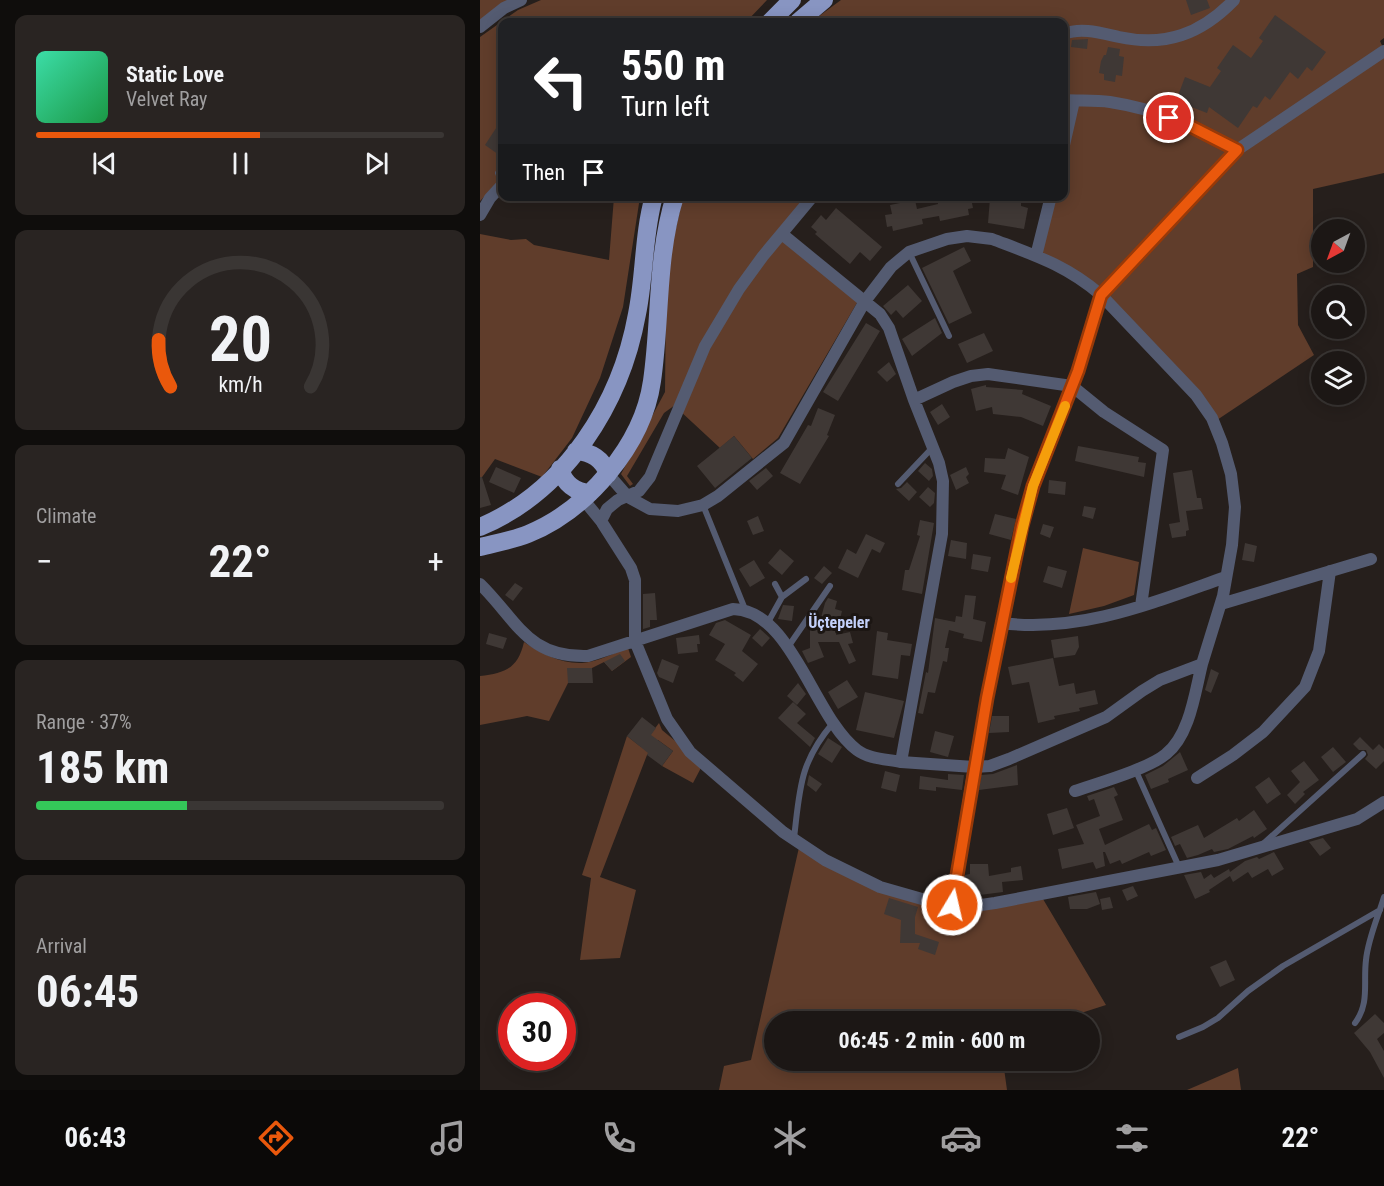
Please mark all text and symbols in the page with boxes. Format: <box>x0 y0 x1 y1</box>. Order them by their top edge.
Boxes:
text: 550 m <box>621 41 726 90</box>
icon: left <box>522 42 600 120</box>
text: Static Love <box>126 62 224 87</box>
text: Velvet Ray <box>126 87 207 111</box>
text: Turn left <box>621 91 710 123</box>
pin <box>1143 92 1194 143</box>
icon: arrive <box>1152 101 1185 134</box>
icon: previous <box>88 147 121 180</box>
icon: pause <box>224 147 257 180</box>
icon: next <box>360 147 393 180</box>
icon: arrive <box>577 156 610 189</box>
text: Then <box>522 160 565 185</box>
north arrow <box>1311 219 1365 273</box>
map controls <box>1311 219 1365 405</box>
button: search <box>1311 285 1365 339</box>
text: 20 <box>208 303 272 376</box>
button: layers <box>1311 351 1365 405</box>
text: km/h <box>218 372 262 397</box>
text: Climate <box>36 504 96 528</box>
text: 22° <box>209 535 272 588</box>
text: − <box>36 542 53 581</box>
text: + <box>428 542 444 581</box>
district label: Üçtepeler <box>808 613 870 632</box>
text: Range · 37% <box>36 710 132 734</box>
text: 185 km <box>36 741 169 794</box>
position arrow <box>920 873 984 937</box>
text: Arrival <box>36 934 87 958</box>
text: 06:45 <box>36 965 139 1018</box>
speed limit sign: 30 <box>498 993 576 1071</box>
text: 06:45 · 2 min · 600 m <box>839 1028 1025 1053</box>
icon: directions <box>255 1117 297 1159</box>
icon: music <box>427 1117 469 1159</box>
icon: phone <box>598 1117 640 1159</box>
icon: climate <box>769 1117 811 1159</box>
icon: car <box>940 1117 982 1159</box>
icon: filters <box>1111 1117 1153 1159</box>
text: 06:43 <box>65 1122 126 1154</box>
text: 22° <box>1282 1122 1319 1154</box>

